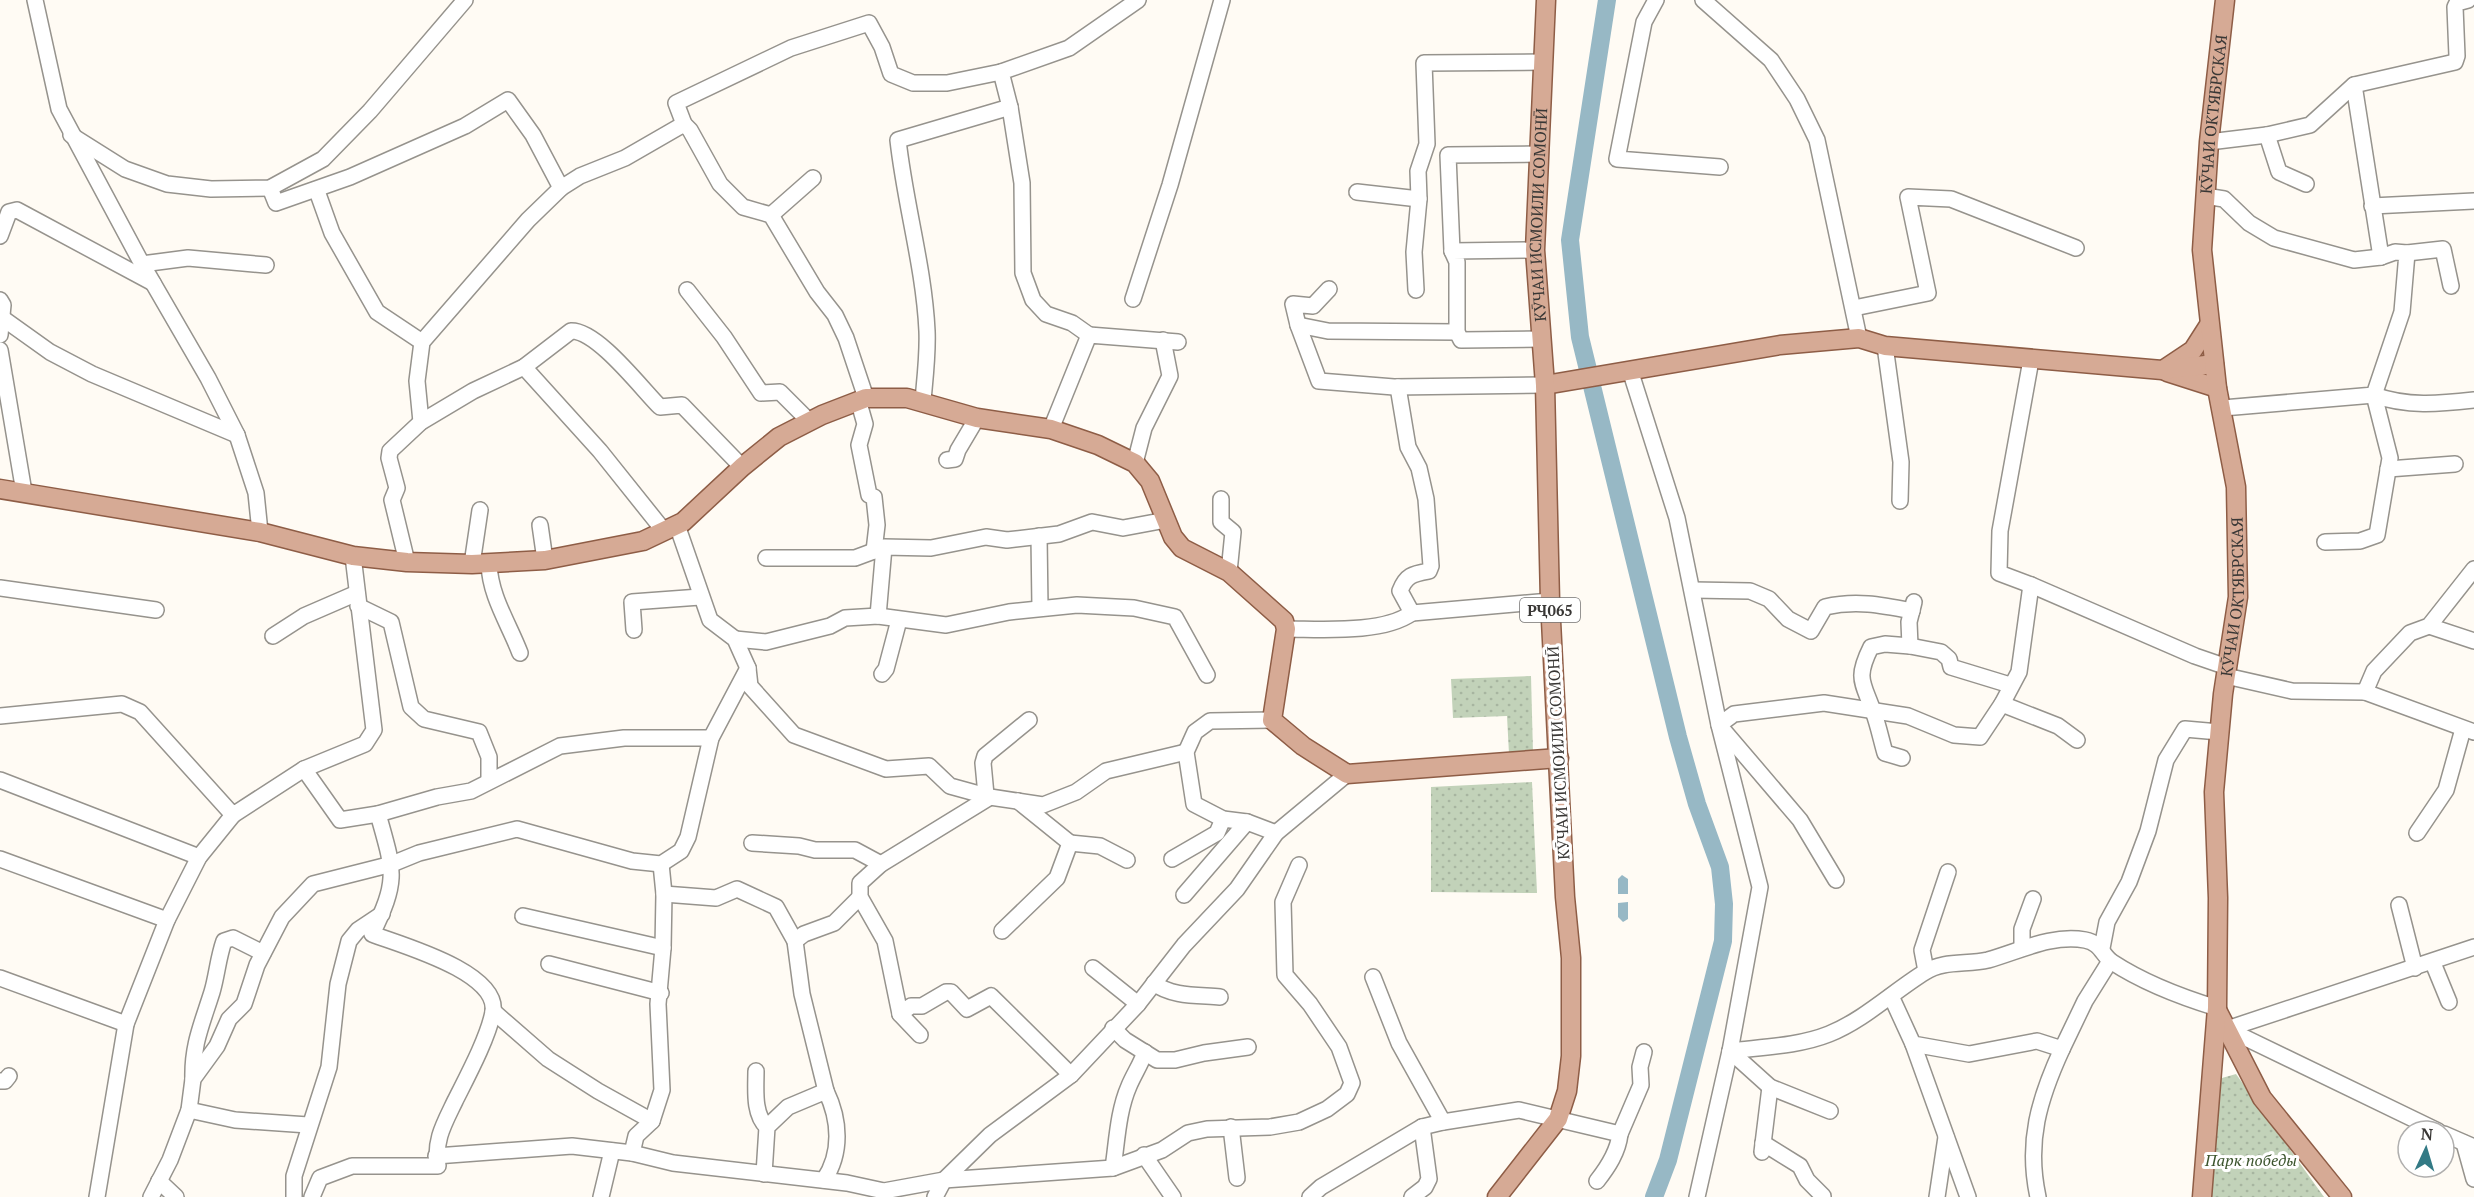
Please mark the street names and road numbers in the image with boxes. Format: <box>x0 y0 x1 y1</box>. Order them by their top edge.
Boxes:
street label: КӮЧАИ ОКТЯБРСКАЯ <box>2195 34 2232 195</box>
street label: КӮЧАИ ИСМОИЛИ СОМОНӢ <box>1524 107 1552 322</box>
street label: КӮЧАИ ОКТЯБРСКАЯ <box>2215 517 2249 678</box>
road number: РҶ065 <box>1520 598 1580 622</box>
street label: КӮЧАИ ИСМОИЛИ СОМОНӢ <box>1541 645 1575 860</box>

